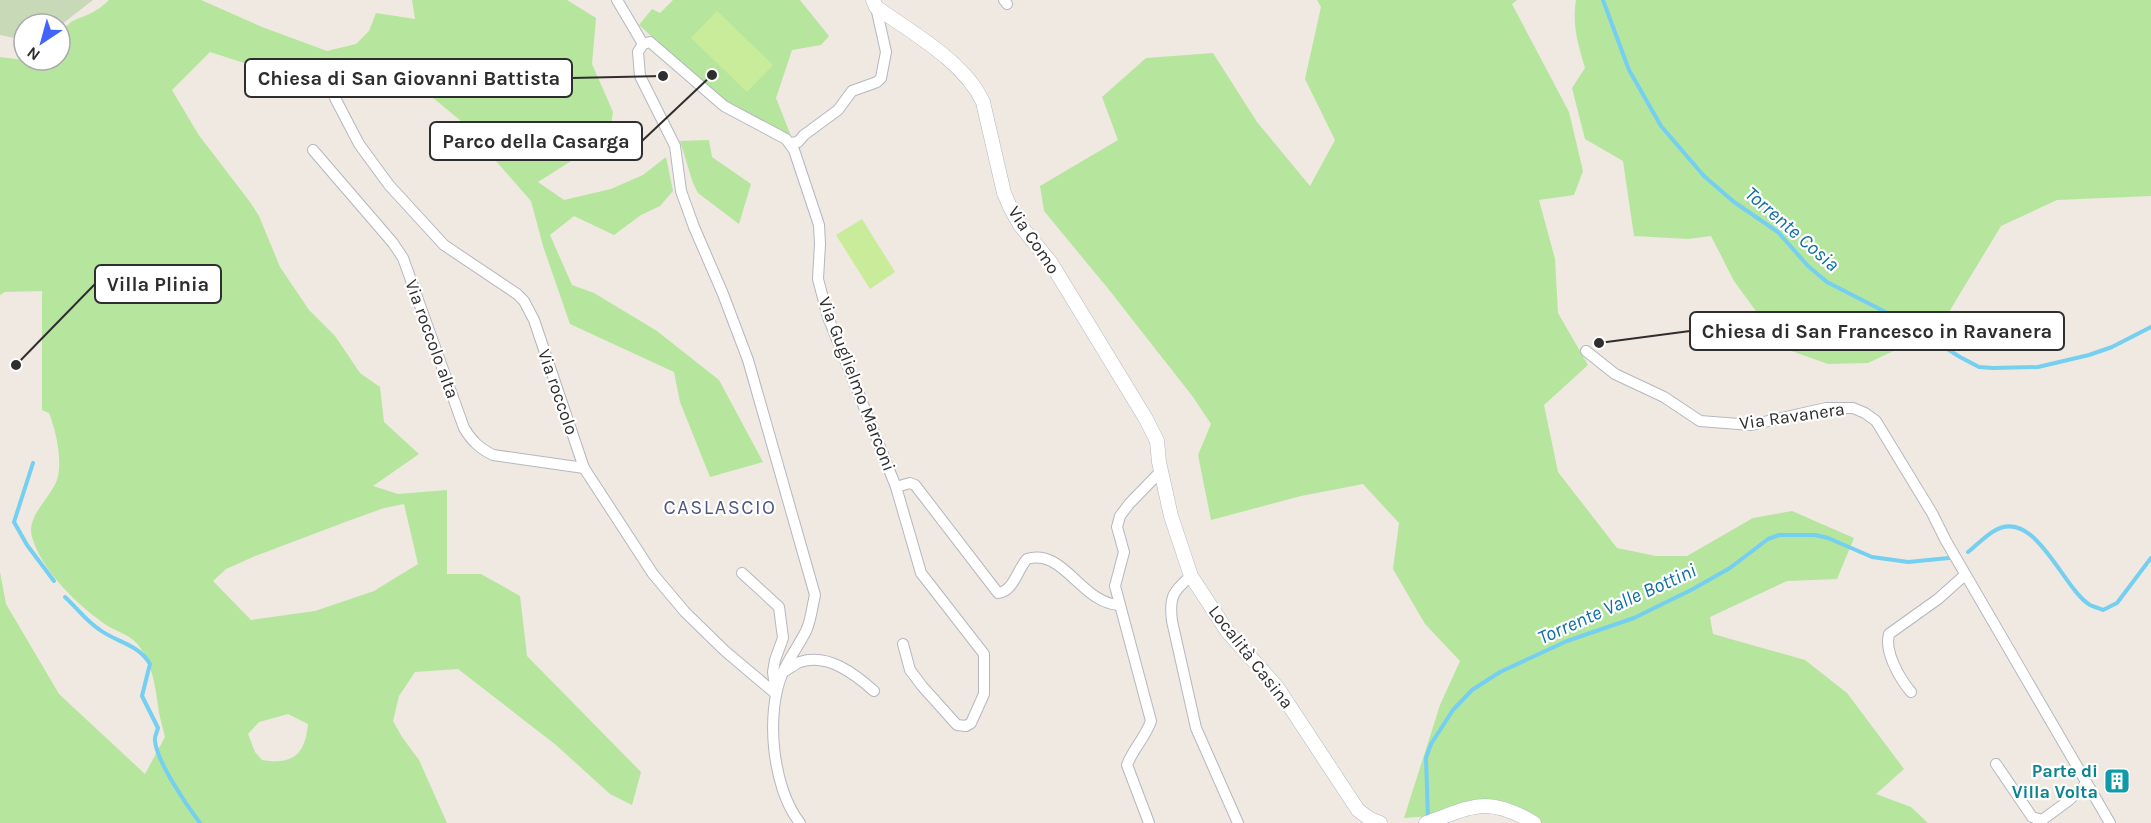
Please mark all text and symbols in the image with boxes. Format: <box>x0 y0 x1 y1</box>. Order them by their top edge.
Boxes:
north arrow <box>12 12 72 72</box>
text: N <box>23 43 44 65</box>
callout: Chiesa di San Giovanni Battista <box>245 59 572 97</box>
text: Chiesa di San Giovanni Battista <box>258 67 560 90</box>
callout: Parco della Casarga <box>430 122 642 160</box>
text: Parco della Casarga <box>442 130 630 153</box>
water label: Torrente Cosia <box>1740 182 1844 276</box>
street label: Via Como <box>1003 202 1065 278</box>
callout: Villa Plinia <box>95 265 221 303</box>
text: Villa Plinia <box>107 273 209 296</box>
street label: Via roccolo alta <box>400 276 464 402</box>
street label: Via Guglielmo Marconi <box>814 294 900 474</box>
callout: Chiesa di San Francesco in Ravanera <box>1690 312 2064 350</box>
text: Chiesa di San Francesco in Ravanera <box>1702 320 2052 343</box>
street label: Via roccolo <box>533 346 583 438</box>
street label: Via Ravanera <box>1738 398 1846 434</box>
district label: CASLASCIO <box>663 496 777 519</box>
water label: Torrente Valle Bottini <box>1534 559 1700 649</box>
street label: Località Casina <box>1204 601 1298 713</box>
place label: Parte di Villa Volta <box>2012 760 2098 803</box>
building icon: Parte di Villa Volta <box>2102 766 2132 796</box>

